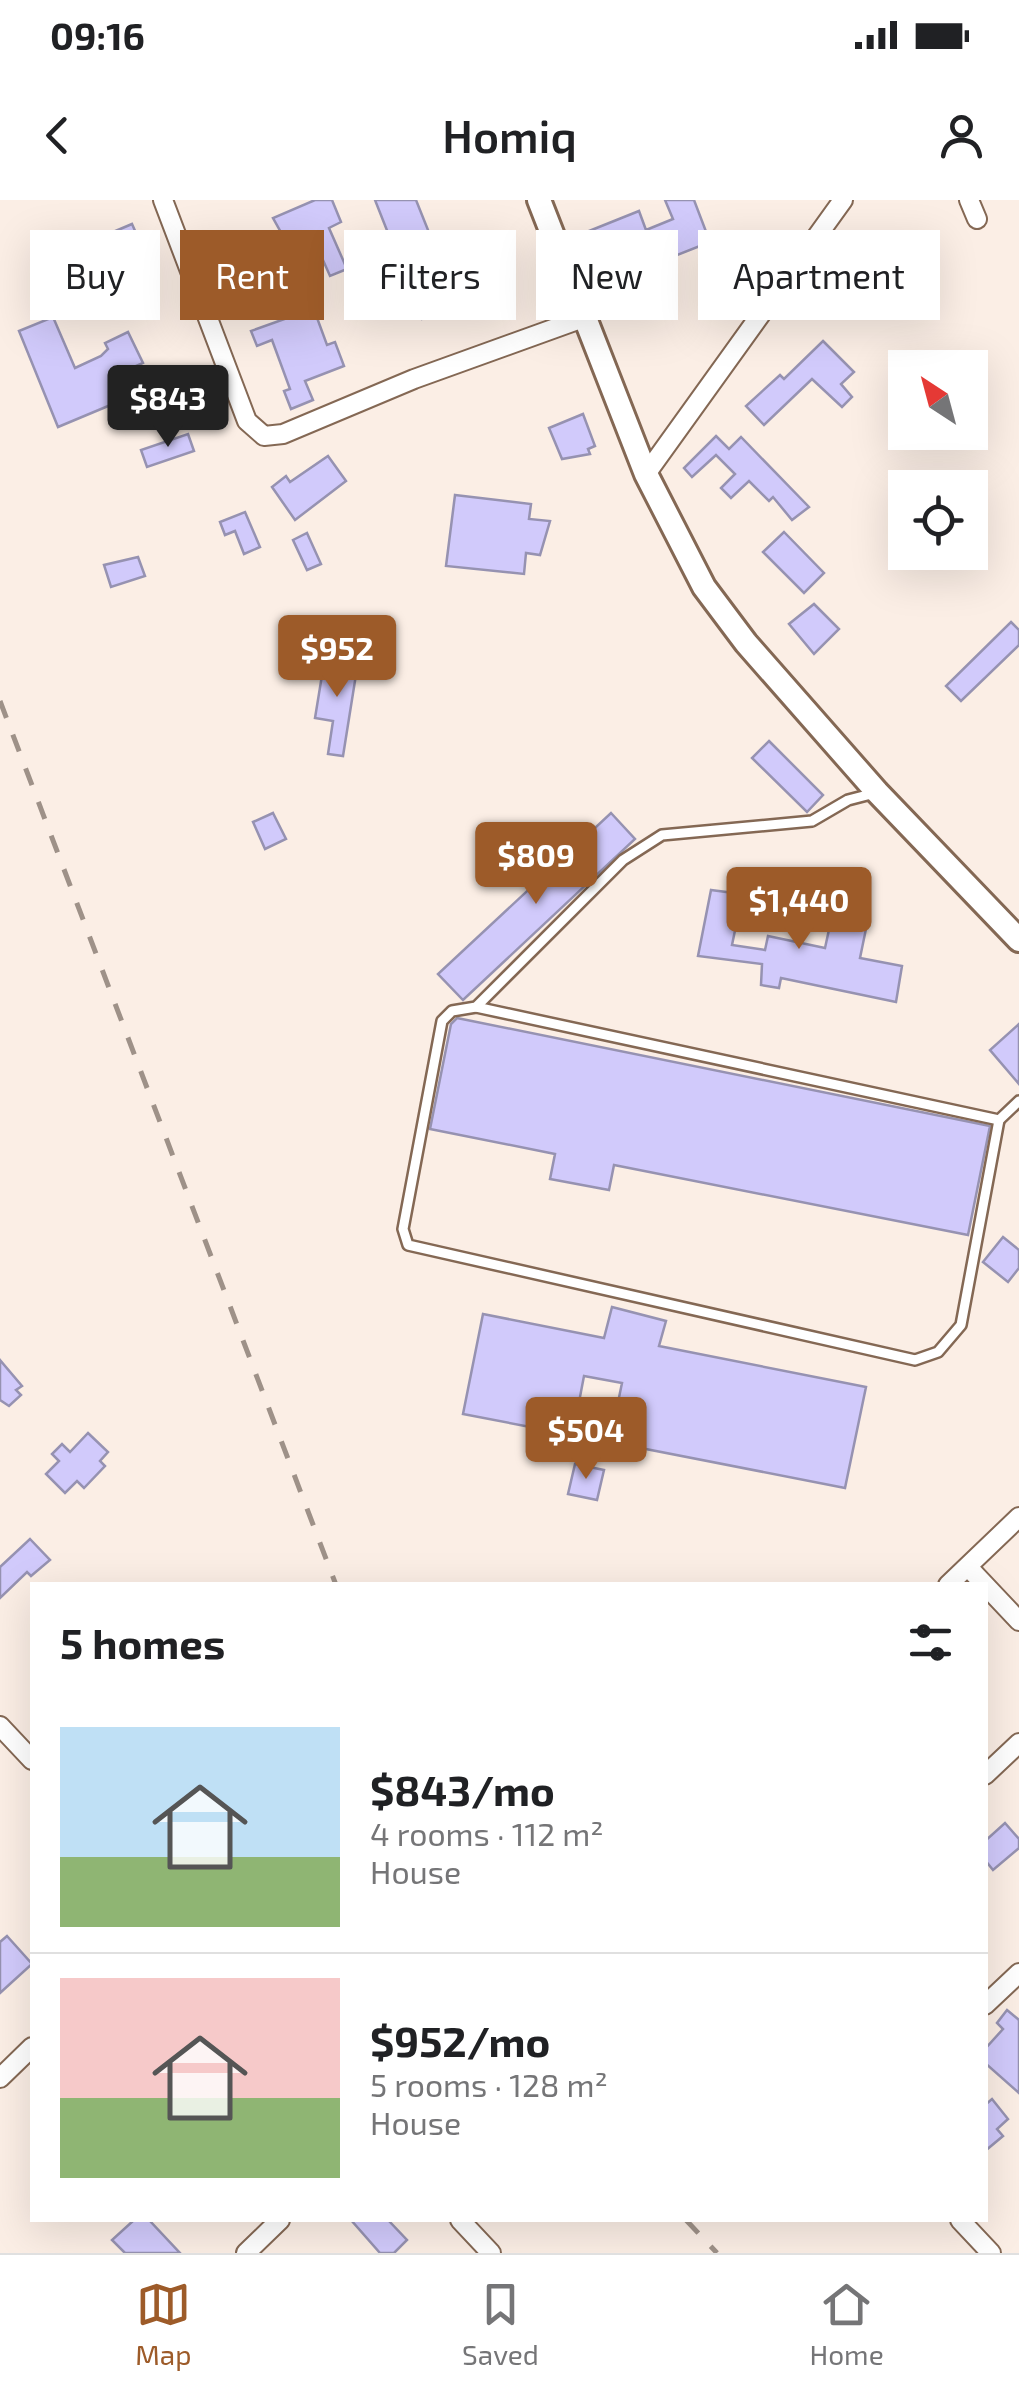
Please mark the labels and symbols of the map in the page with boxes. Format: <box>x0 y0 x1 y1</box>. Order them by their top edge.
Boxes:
north arrow <box>888 350 988 450</box>
pin: $843 <box>109 365 227 450</box>
pin: $952 <box>278 615 396 700</box>
pin: $809 <box>477 822 595 907</box>
pin: $1,440 <box>718 867 880 952</box>
pin: $504 <box>527 1397 645 1482</box>

